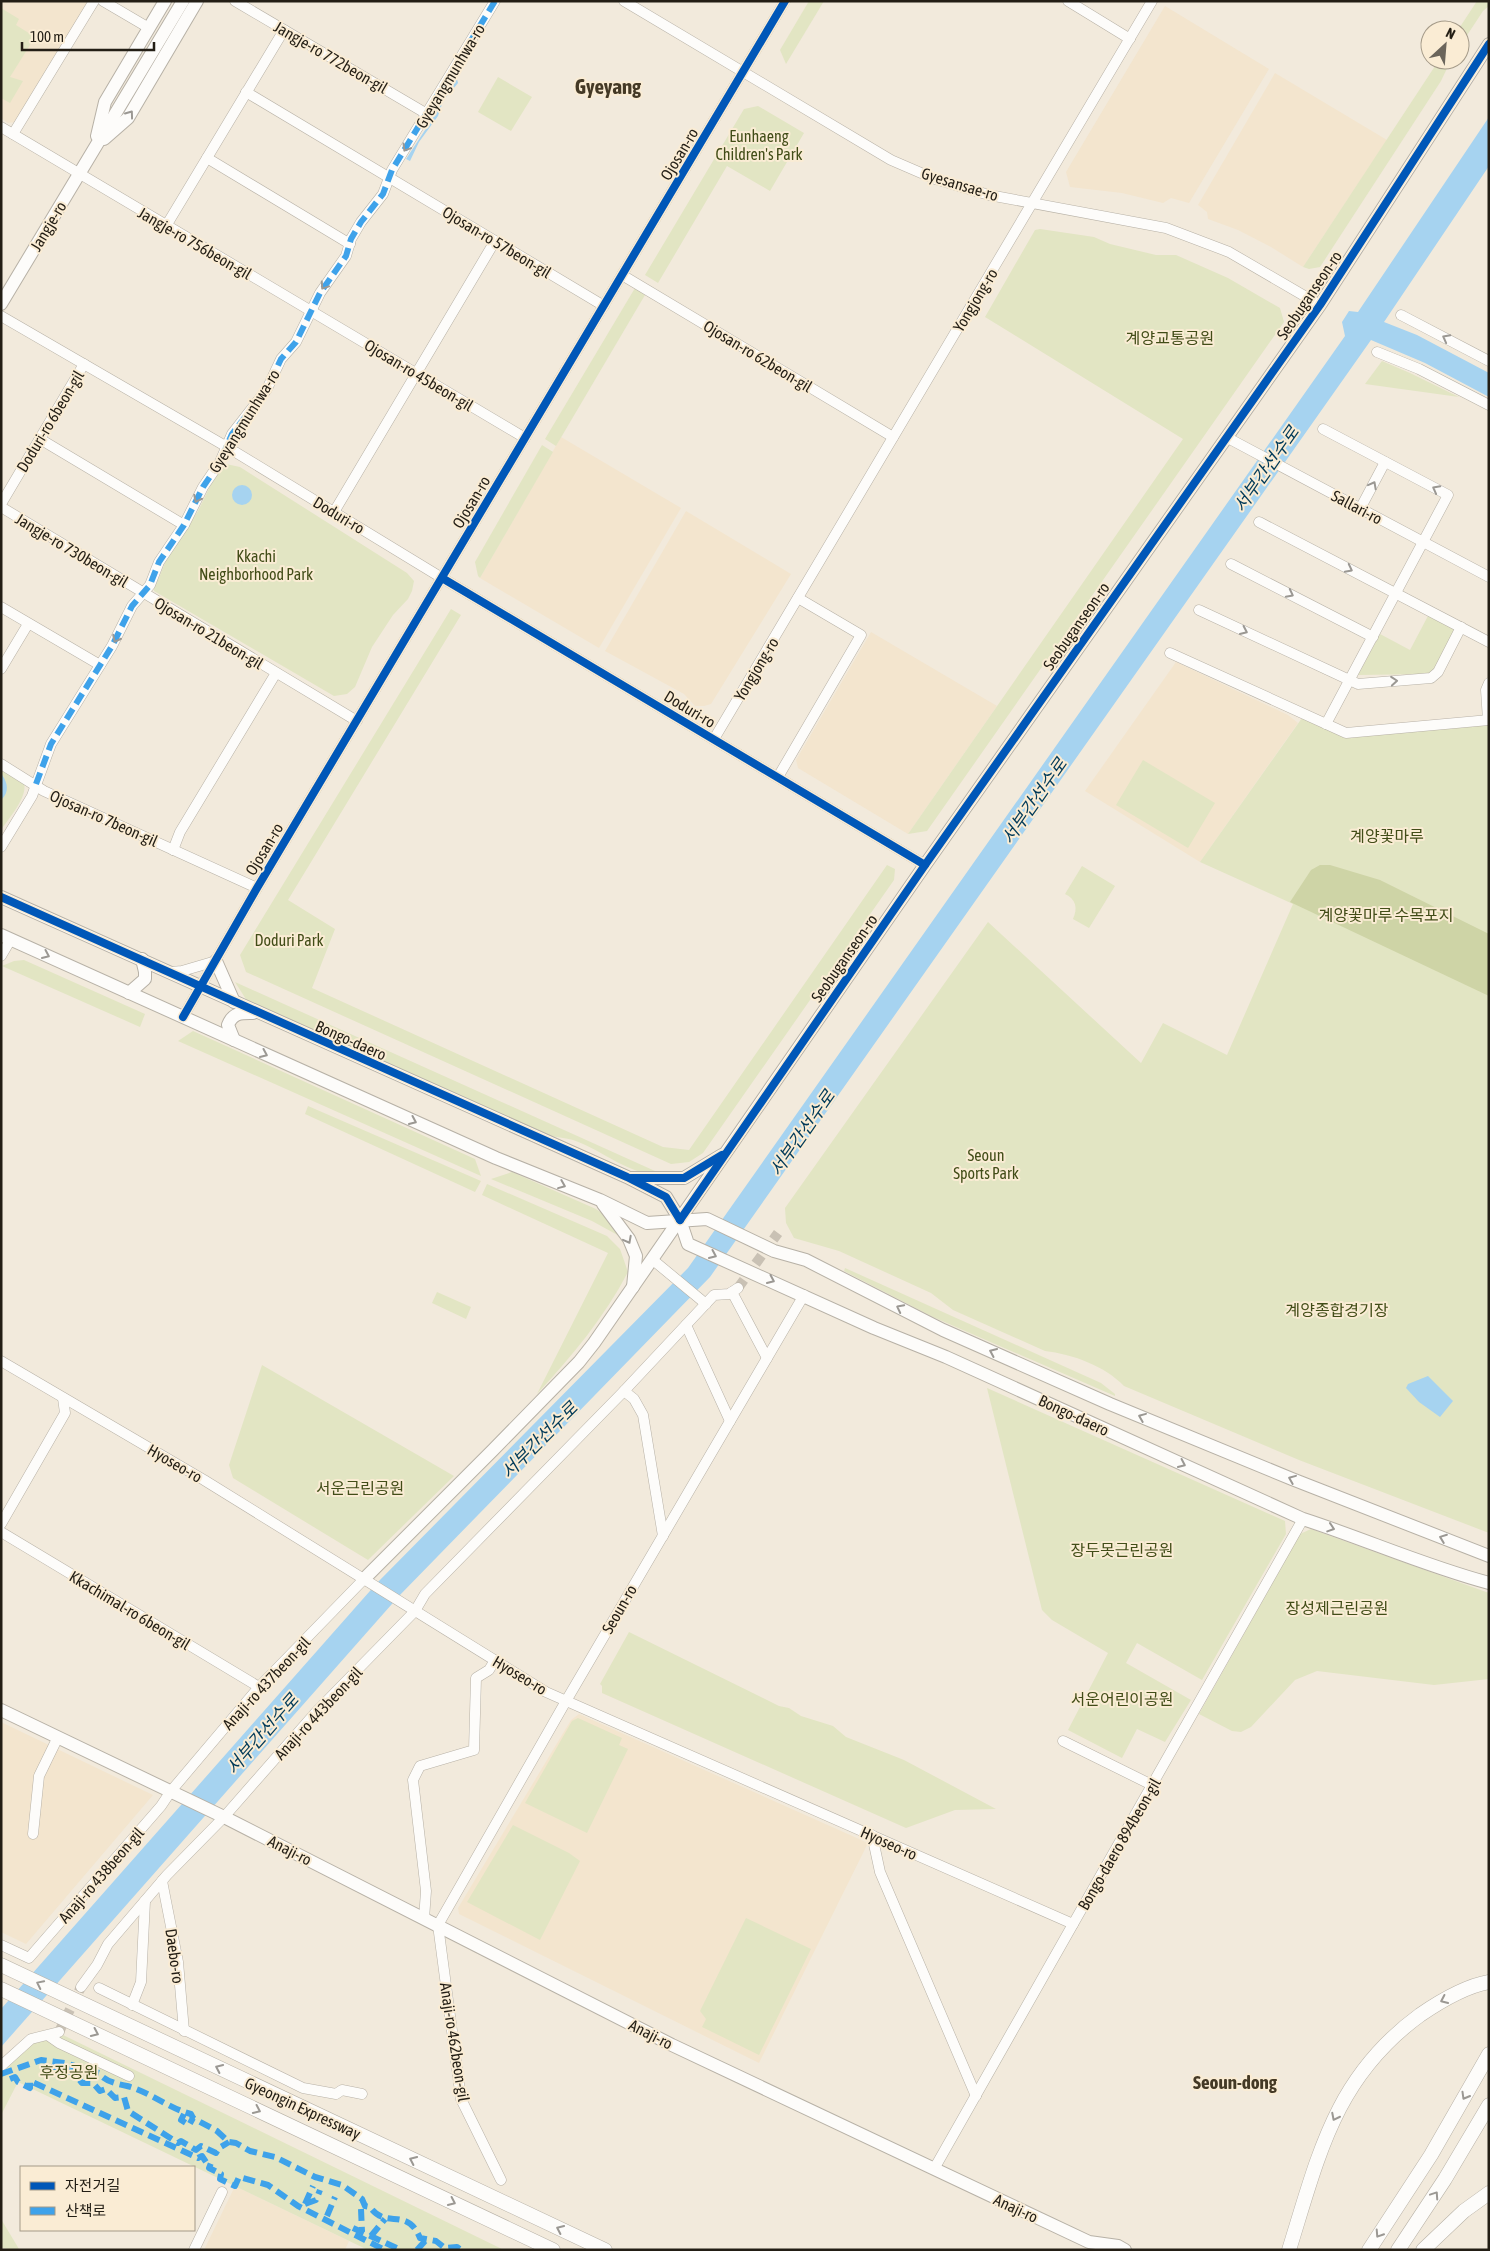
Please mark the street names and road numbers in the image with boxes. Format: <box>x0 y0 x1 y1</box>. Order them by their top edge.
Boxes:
street label: Jangje-ro 772beon-gil <box>271 17 392 98</box>
street label: Gyeyangmunhwa-ro <box>412 21 489 132</box>
street label: Ojosan-ro <box>656 125 702 184</box>
street label: Gyesansae-ro <box>919 164 1001 205</box>
street label: Jangje-ro <box>26 198 71 254</box>
street label: Ojosan-ro 57beon-gil <box>439 202 555 283</box>
street label: Jangje-ro 756beon-gil <box>135 203 256 284</box>
street label: Seobuganseon-ro <box>1273 247 1346 343</box>
street label: Yongjong-ro <box>949 265 1002 335</box>
street label: Ojosan-ro 62beon-gil <box>700 316 816 397</box>
street label: Ojosan-ro 45beon-gil <box>361 335 477 416</box>
street label: Doduri-ro 6beon-gil <box>13 366 89 475</box>
street label: Gyeyangmunhwa-ro <box>205 366 284 476</box>
street label: Ojosan-ro <box>448 473 494 532</box>
street label: Sallari-ro <box>1329 486 1385 528</box>
street label: Doduri-ro <box>310 493 368 537</box>
street label: Jangje-ro 730beon-gil <box>12 509 132 592</box>
street label: Seobuganseon-ro <box>1039 579 1114 674</box>
street label: Ojosan-ro 21beon-gil <box>151 593 267 674</box>
street label: Yongjong-ro <box>730 634 783 704</box>
street label: Doduri-ro <box>661 687 719 731</box>
street label: Ojosan-ro 7beon-gil <box>47 786 161 851</box>
street label: Ojosan-ro <box>241 820 287 879</box>
street label: Seobuganseon-ro <box>807 911 882 1006</box>
street label: Bongo-daero <box>312 1016 389 1064</box>
street label: Bongo-daero <box>1036 1391 1112 1440</box>
street label: Hyoseo-ro <box>144 1440 205 1487</box>
street label: Kkachimal-ro 6beon-gil <box>66 1567 194 1654</box>
street label: Seoun-ro <box>598 1581 640 1637</box>
street label: Anaji-ro 437beon-gil <box>218 1632 315 1734</box>
street label: Hyoseo-ro <box>489 1652 550 1699</box>
street label: Anaji-ro 443beon-gil <box>270 1662 367 1764</box>
street label: Bongo-daero 894beon-gil <box>1074 1774 1165 1914</box>
street label: Anaji-ro 438beon-gil <box>55 1823 148 1927</box>
street label: Hyoseo-ro <box>858 1823 920 1864</box>
street label: Anaji-ro <box>265 1831 315 1869</box>
street label: Daebo-ro <box>162 1928 188 1984</box>
street label: Anaji-ro 462beon-gil <box>436 1981 473 2104</box>
street label: Anaji-ro <box>626 2015 676 2053</box>
street label: Gyeongin Expressway <box>242 2073 364 2144</box>
street label: Anaji-ro <box>991 2190 1041 2227</box>

